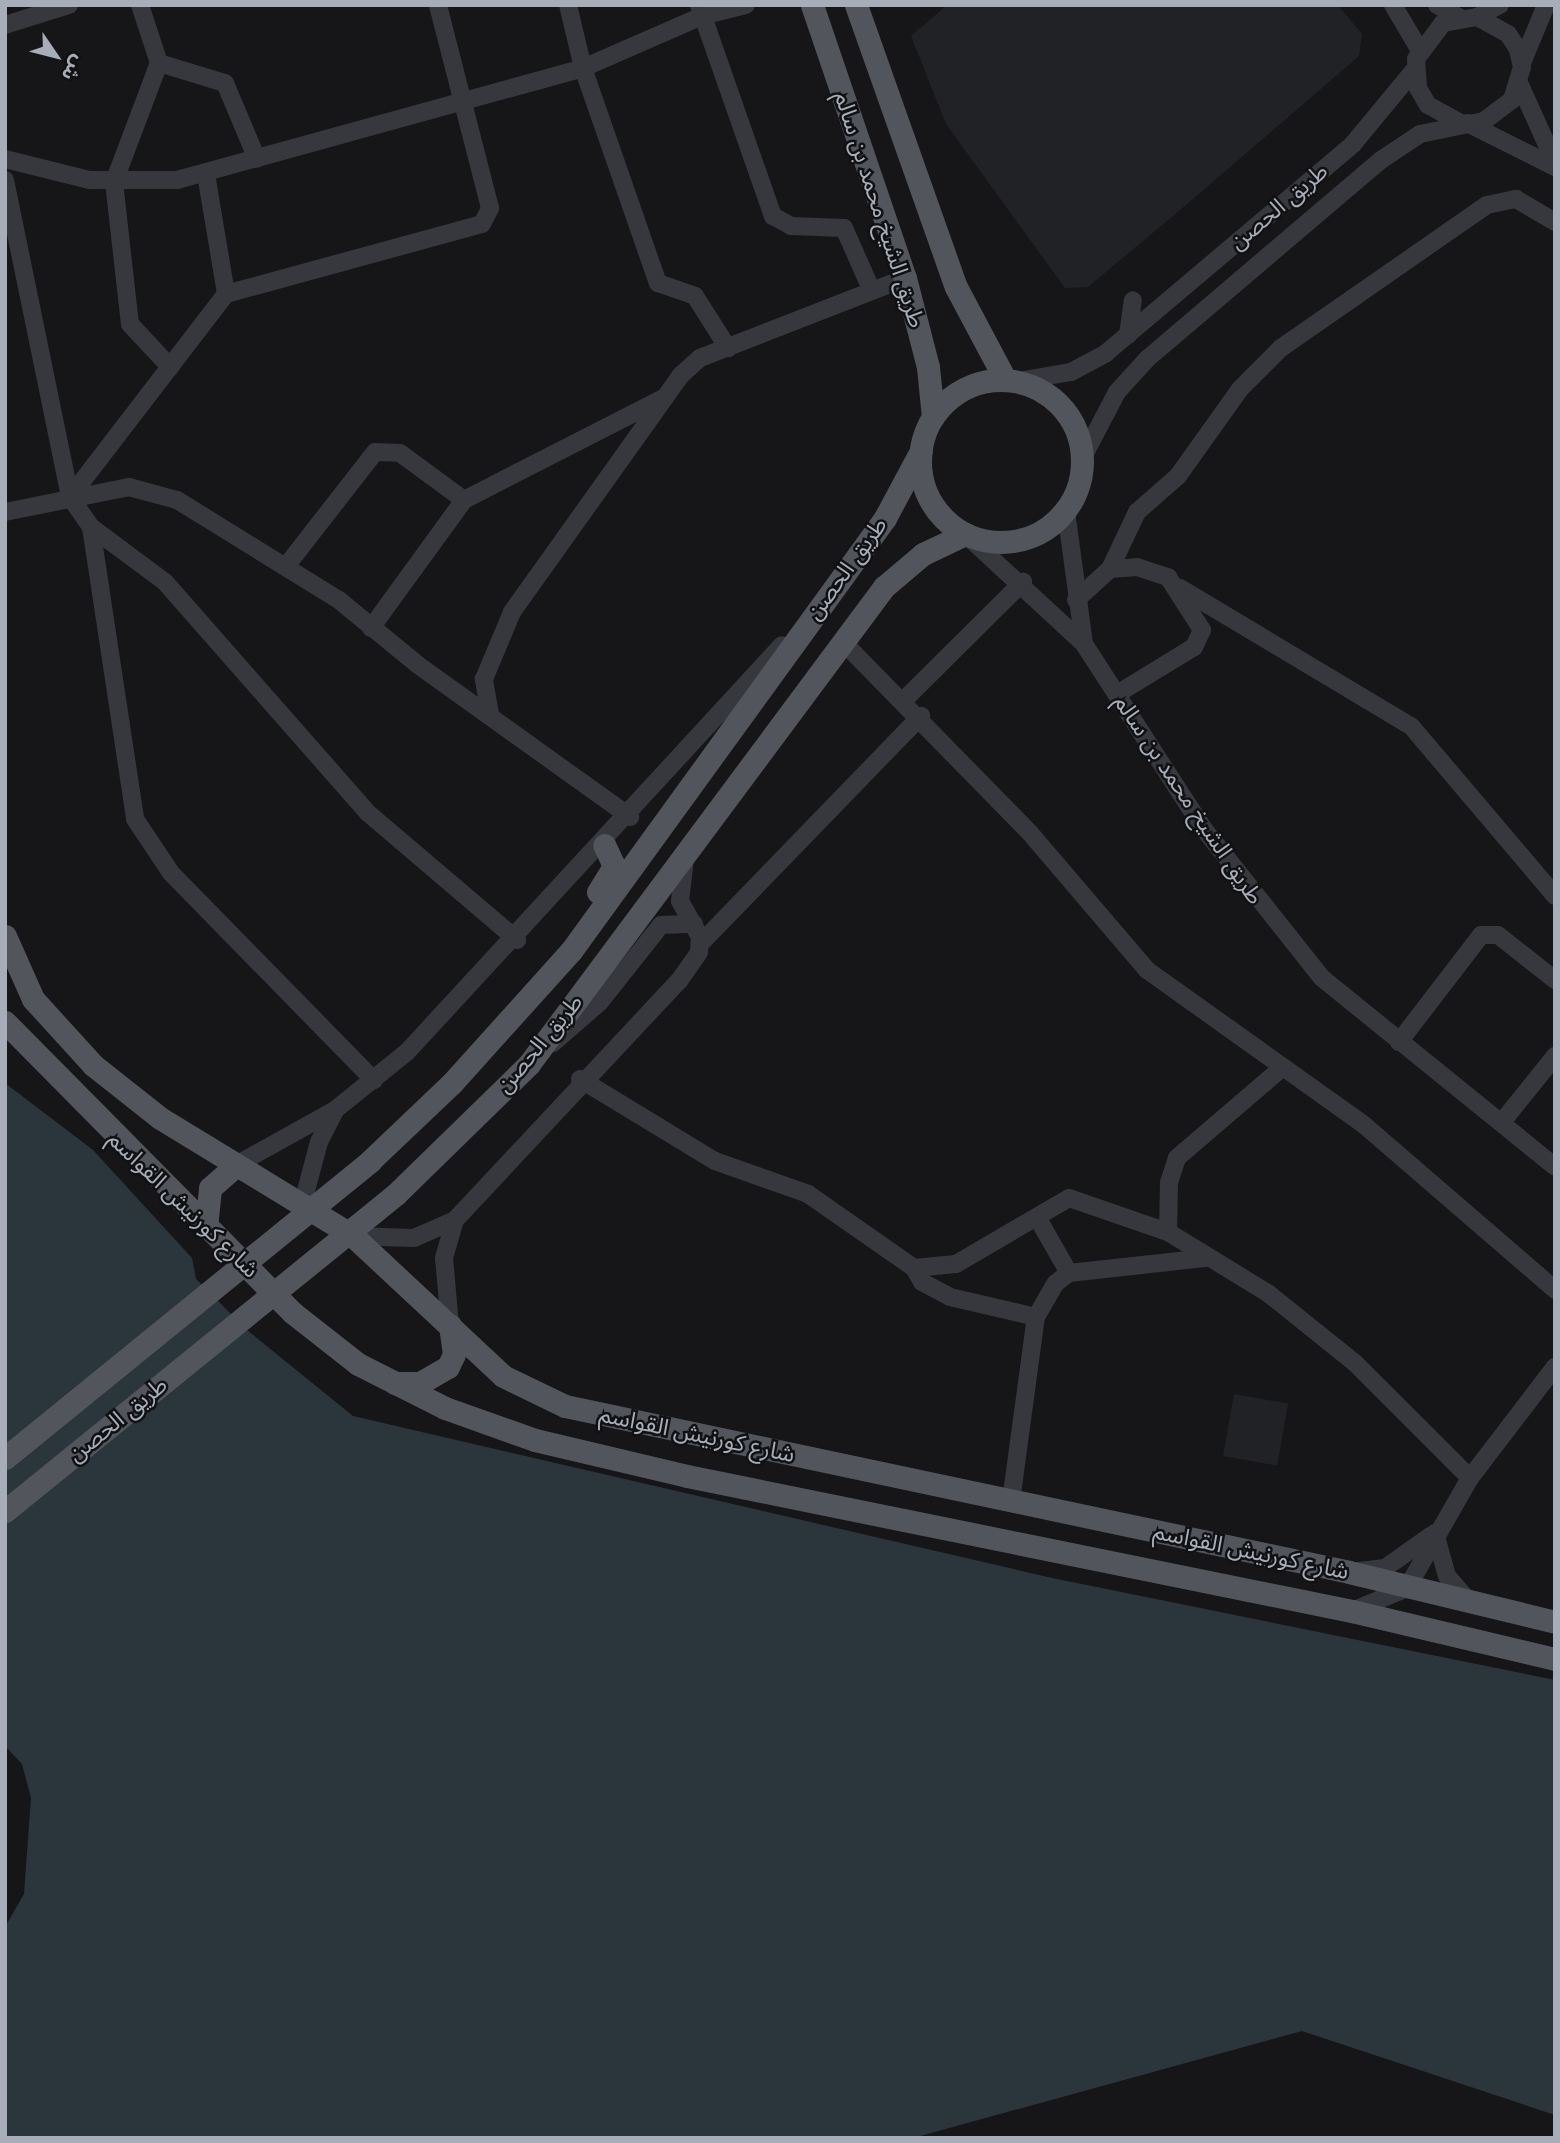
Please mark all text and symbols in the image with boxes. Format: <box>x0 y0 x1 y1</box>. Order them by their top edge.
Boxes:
north arrow <box>21 21 91 91</box>
text: ش <box>57 51 90 85</box>
street label: طريق الشيخ محمد بن سالم <box>828 88 930 332</box>
street label: طريق الحصن <box>1224 158 1334 256</box>
street label: طريق الحصن <box>801 512 893 626</box>
street label: طريق الشيخ محمد بن سالم <box>1108 690 1268 910</box>
street label: طريق الحصن <box>491 989 589 1099</box>
street label: شارع كورنيش القواسم <box>102 1126 264 1284</box>
street label: طريق الحصن <box>63 1371 173 1469</box>
street label: شارع كورنيش القواسم <box>597 1401 797 1469</box>
street label: شارع كورنيش القواسم <box>1151 1518 1351 1586</box>

